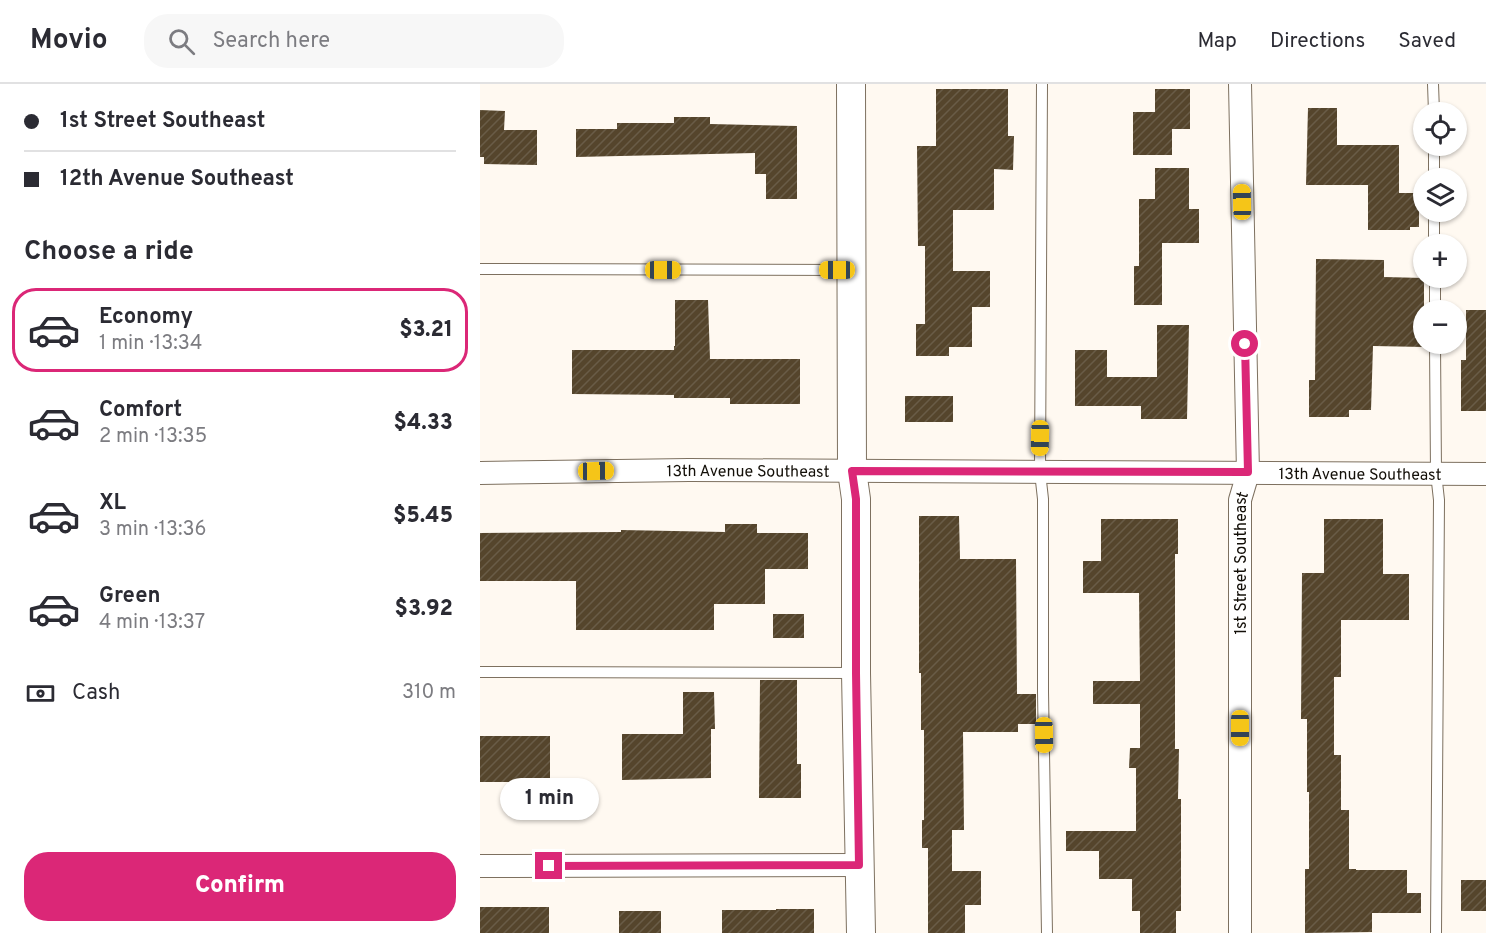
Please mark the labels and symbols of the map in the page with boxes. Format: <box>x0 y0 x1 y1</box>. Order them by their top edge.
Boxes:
car <box>1233 184 1251 220</box>
car <box>645 261 681 279</box>
car <box>819 261 855 279</box>
route start <box>1231 330 1258 357</box>
car <box>1031 420 1049 456</box>
car <box>578 462 614 480</box>
street label: 13th Avenue Southeast <box>666 462 830 483</box>
street label: 13th Avenue Southeast <box>1278 465 1442 486</box>
street label: 1st Street Southeast <box>1232 489 1254 635</box>
car <box>1231 710 1249 746</box>
car <box>1035 717 1053 753</box>
callout: 1 min <box>500 779 598 821</box>
route end <box>535 852 562 879</box>

